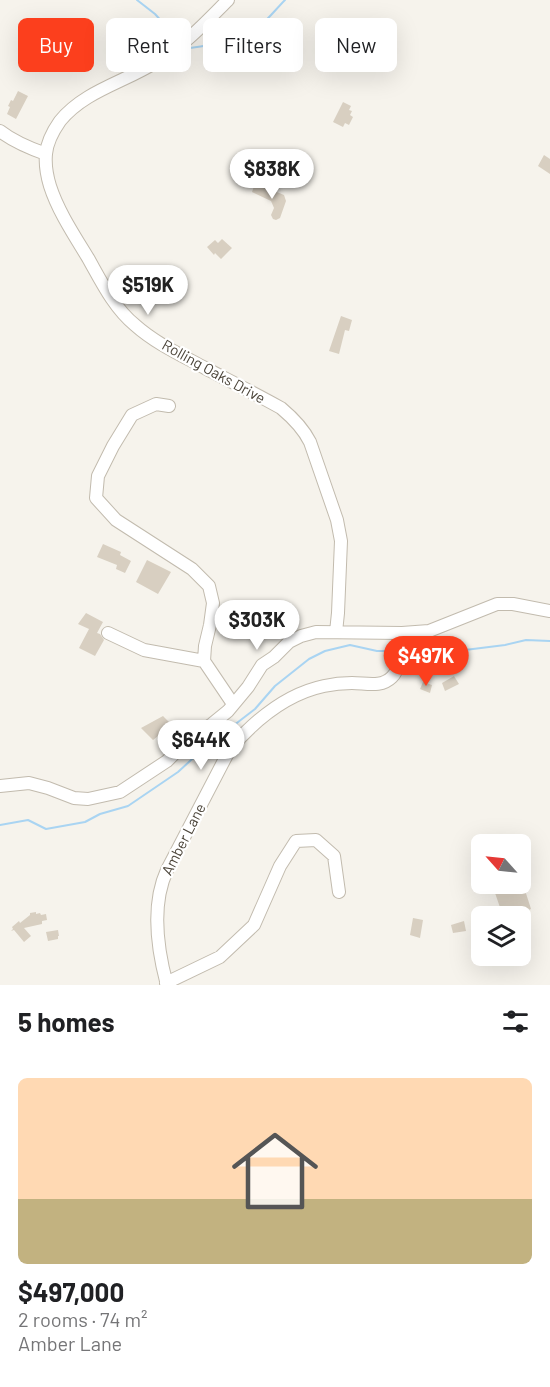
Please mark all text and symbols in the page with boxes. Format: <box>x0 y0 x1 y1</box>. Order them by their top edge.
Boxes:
chip: Buy <box>18 18 94 72</box>
chip: Rent <box>106 18 191 72</box>
chip: Filters <box>203 18 303 72</box>
chip: New <box>315 18 397 72</box>
pin: $838K <box>230 149 314 200</box>
text: $838K <box>244 156 300 180</box>
pin: $519K <box>106 265 190 316</box>
text: $519K <box>122 272 174 296</box>
street label: Rolling Oaks Drive <box>159 335 269 407</box>
pin: $303K <box>215 600 299 651</box>
text: $303K <box>229 607 285 631</box>
pin: $497K <box>384 636 468 687</box>
text: $497K <box>398 643 454 667</box>
pin: $644K <box>159 720 243 771</box>
text: $644K <box>172 727 230 751</box>
street label: Amber Lane <box>157 800 209 878</box>
north arrow <box>471 834 531 894</box>
map controls <box>471 834 531 966</box>
button: layers <box>471 906 531 966</box>
icon: filters <box>499 1005 532 1038</box>
text: 5 homes <box>18 1006 115 1037</box>
icon: home <box>221 1117 329 1225</box>
text: $497,000 <box>18 1276 124 1307</box>
text: 2 rooms · 74 m² <box>18 1307 148 1331</box>
text: Amber Lane <box>18 1331 122 1355</box>

